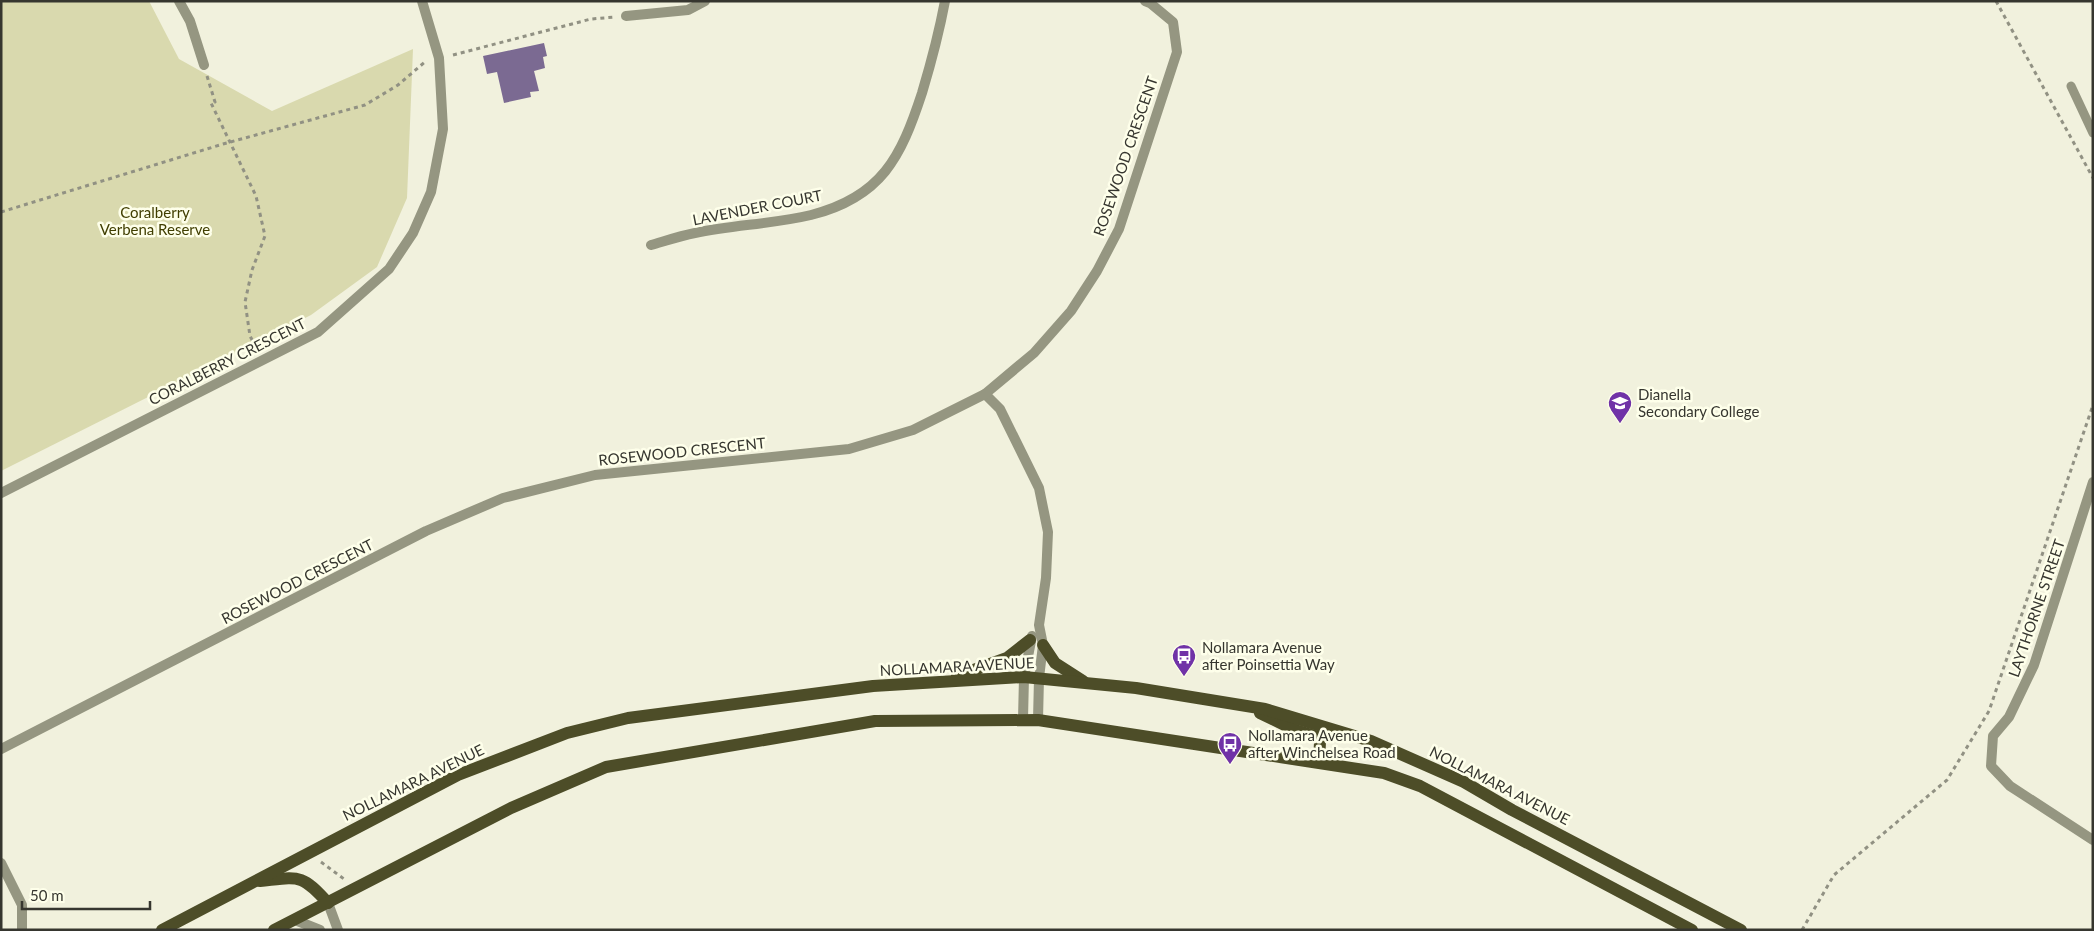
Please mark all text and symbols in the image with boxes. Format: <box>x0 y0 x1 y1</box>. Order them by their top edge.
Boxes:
street label: ROSEWOOD CRESCENT <box>1089 74 1161 238</box>
street label: LAVENDER COURT <box>691 186 823 228</box>
park label: Coralberry Verbena Reserve <box>100 203 210 238</box>
street label: CORALBERRY CRESCENT <box>146 314 309 408</box>
place label: Dianella Secondary College <box>1638 385 1759 420</box>
school or university icon: Dianella Secondary College <box>1607 390 1633 424</box>
street label: ROSEWOOD CRESCENT <box>598 433 767 469</box>
street label: ROSEWOOD CRESCENT <box>218 535 376 627</box>
street label: LAYTHORNE STREET <box>2004 537 2068 679</box>
place label: Nollamara Avenue after Poinsettia Way <box>1202 638 1335 673</box>
bus stop icon: Nollamara Avenue after Poinsettia Way <box>1171 643 1197 677</box>
street label: NOLLAMARA AVENUE <box>879 653 1035 679</box>
place label: Nollamara Avenue after Winchelsea Road <box>1248 726 1396 761</box>
bus stop icon: Nollamara Avenue after Winchelsea Road <box>1217 731 1243 765</box>
street label: NOLLAMARA AVENUE <box>339 740 487 824</box>
street label: NOLLAMARA AVENUE <box>1427 742 1573 828</box>
scale bar <box>22 878 150 910</box>
text: 50 m <box>30 886 64 904</box>

